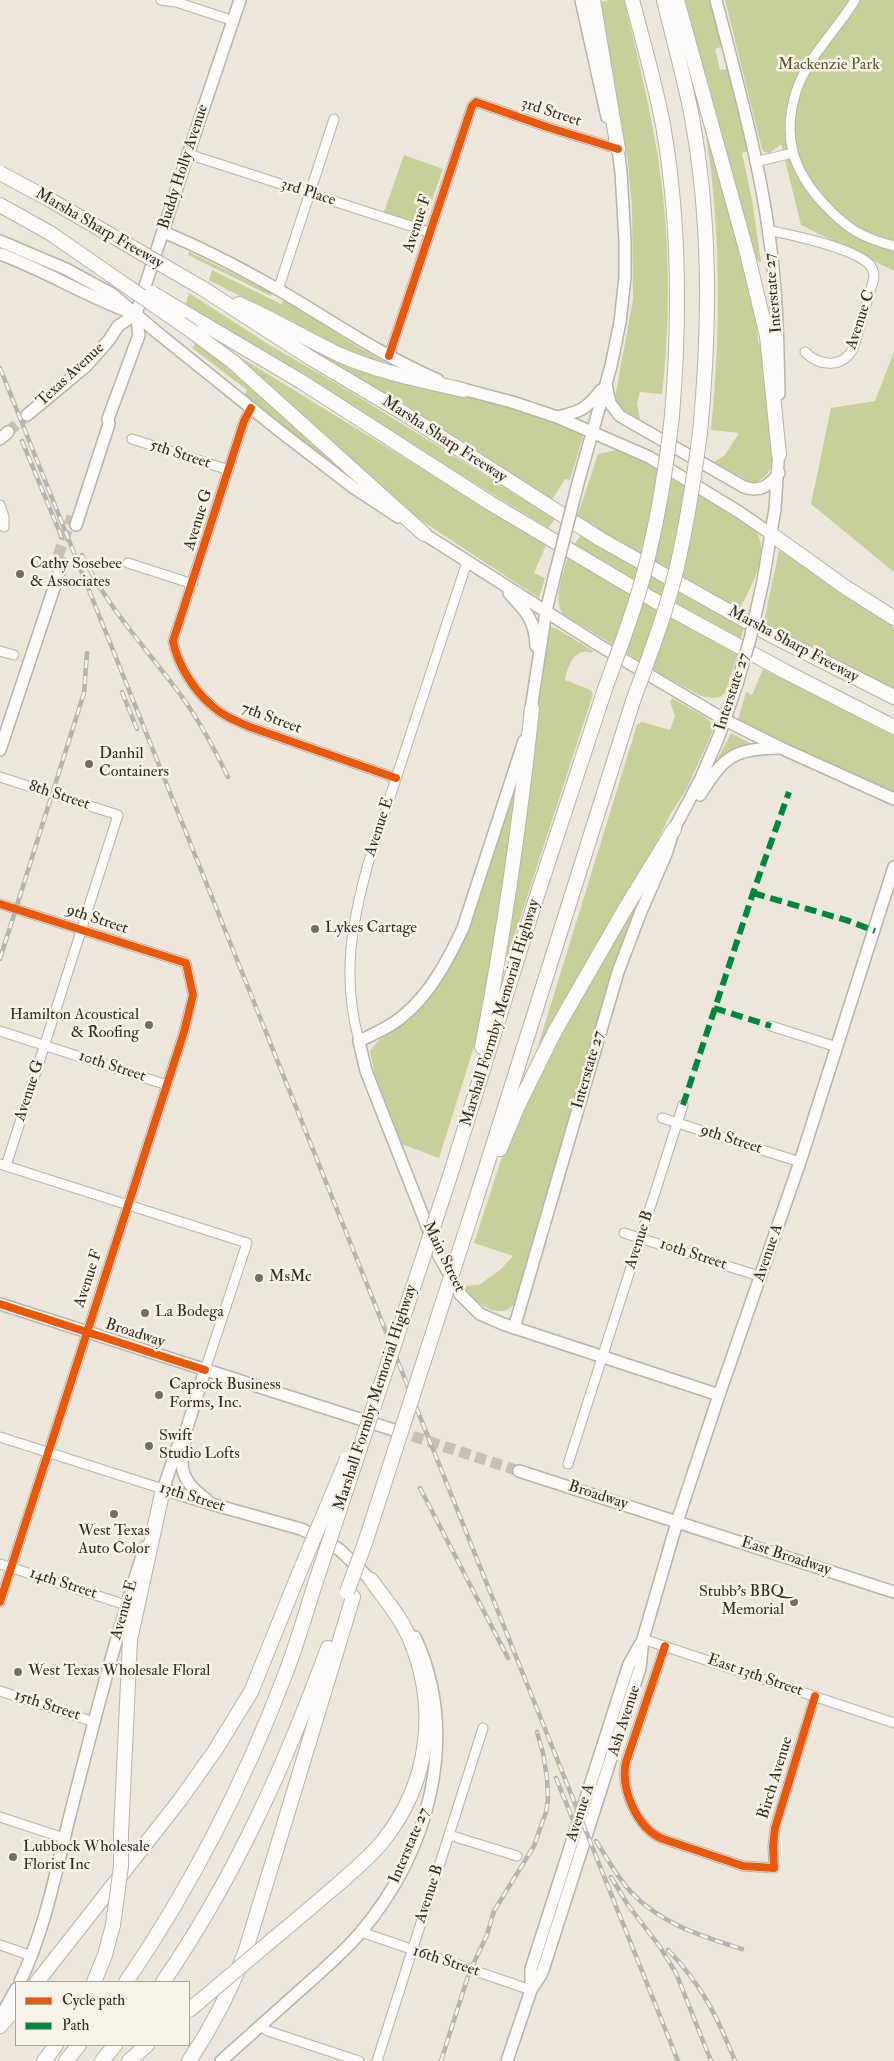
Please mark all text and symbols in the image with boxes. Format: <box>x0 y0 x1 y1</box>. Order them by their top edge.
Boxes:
park label: Mackenzie Park <box>778 56 880 76</box>
street label: 3rd Street <box>519 94 583 132</box>
street label: Buddy Holly Avenue <box>155 102 213 232</box>
street label: 3rd Place <box>278 175 338 211</box>
street label: Marsha Sharp Freeway <box>31 184 167 274</box>
street label: Avenue F <box>400 193 436 255</box>
street label: Interstate 27 <box>761 252 787 334</box>
street label: Avenue C <box>842 288 880 352</box>
street label: Texas Avenue <box>33 339 109 411</box>
street label: Marsha Sharp Freeway <box>378 392 510 488</box>
street label: 5th Street <box>147 436 213 474</box>
street label: Avenue G <box>181 487 217 553</box>
place label: Cathy Sosebee & Associates <box>30 555 122 593</box>
marker: Cathy Sosebee & Associates <box>14 568 26 580</box>
street label: Marsha Sharp Freeway <box>724 602 862 688</box>
street label: Interstate 27 <box>711 651 755 733</box>
street label: 7th Street <box>238 699 304 739</box>
place label: Danhil Containers <box>99 745 169 783</box>
marker: Danhil Containers <box>83 758 95 770</box>
street label: 8th Street <box>26 777 92 815</box>
street label: Avenue E <box>361 795 399 859</box>
street label: Marshall Formby Memorial Highway <box>457 897 545 1129</box>
street label: 9th Street <box>64 901 130 939</box>
place label: Lykes Cartage <box>325 919 417 939</box>
marker: Lykes Cartage <box>309 923 321 935</box>
place label: Hamilton Acoustical & Roofing <box>10 1006 139 1044</box>
marker: Hamilton Acoustical & Roofing <box>143 1019 155 1031</box>
street label: Interstate 27 <box>569 1029 609 1111</box>
street label: 10th Street <box>76 1047 148 1087</box>
street label: Avenue G <box>11 1058 49 1124</box>
street label: 9th Street <box>698 1121 764 1159</box>
street label: Avenue B <box>622 1208 658 1272</box>
street label: Main Street <box>418 1218 468 1296</box>
street label: Avenue A <box>750 1222 788 1284</box>
street label: 10th Street <box>657 1235 729 1275</box>
street label: Avenue F <box>71 1248 107 1310</box>
place label: MsMc <box>269 1268 312 1288</box>
marker: MsMc <box>253 1272 265 1284</box>
street label: Marshall Formby Memorial Highway <box>330 1283 422 1513</box>
place label: La Bodega <box>155 1303 224 1323</box>
marker: La Bodega <box>139 1307 151 1319</box>
street label: Broadway <box>103 1315 167 1353</box>
place label: Caprock Business Forms, Inc. <box>169 1376 281 1414</box>
marker: Caprock Business Forms, Inc. <box>153 1389 165 1401</box>
place label: Swift Studio Lofts <box>159 1427 240 1465</box>
marker: Swift Studio Lofts <box>143 1440 155 1452</box>
street label: Broadway <box>566 1477 630 1515</box>
street label: 13th Street <box>157 1479 227 1517</box>
marker: West Texas Auto Color <box>108 1508 120 1520</box>
place label: West Texas Auto Color <box>78 1522 150 1560</box>
street label: East Broadway <box>738 1533 834 1581</box>
street label: 14th Street <box>27 1564 99 1604</box>
street label: Avenue E <box>107 1578 143 1642</box>
place label: Stubb's BBQ Memorial <box>699 1583 784 1621</box>
marker: Stubb's BBQ Memorial <box>788 1596 800 1608</box>
street label: East 13th Street <box>705 1651 805 1701</box>
place label: West Texas Wholesale Floral <box>28 1662 210 1682</box>
marker: West Texas Wholesale Floral <box>12 1666 24 1678</box>
street label: Ash Avenue <box>604 1683 646 1759</box>
street label: 15th Street <box>12 1686 82 1726</box>
street label: Birch Avenue <box>754 1735 798 1821</box>
street label: Avenue A <box>563 1782 599 1844</box>
street label: Interstate 27 <box>385 1805 435 1887</box>
place label: Lubbock Wholesale Florist Inc <box>23 1838 150 1876</box>
marker: Lubbock Wholesale Florist Inc <box>7 1851 19 1863</box>
street label: Avenue B <box>412 1862 448 1926</box>
street label: 16th Street <box>410 1942 482 1982</box>
legend <box>15 1981 190 2046</box>
text: Cycle path <box>62 1991 125 2010</box>
text: Path <box>62 2016 89 2035</box>

